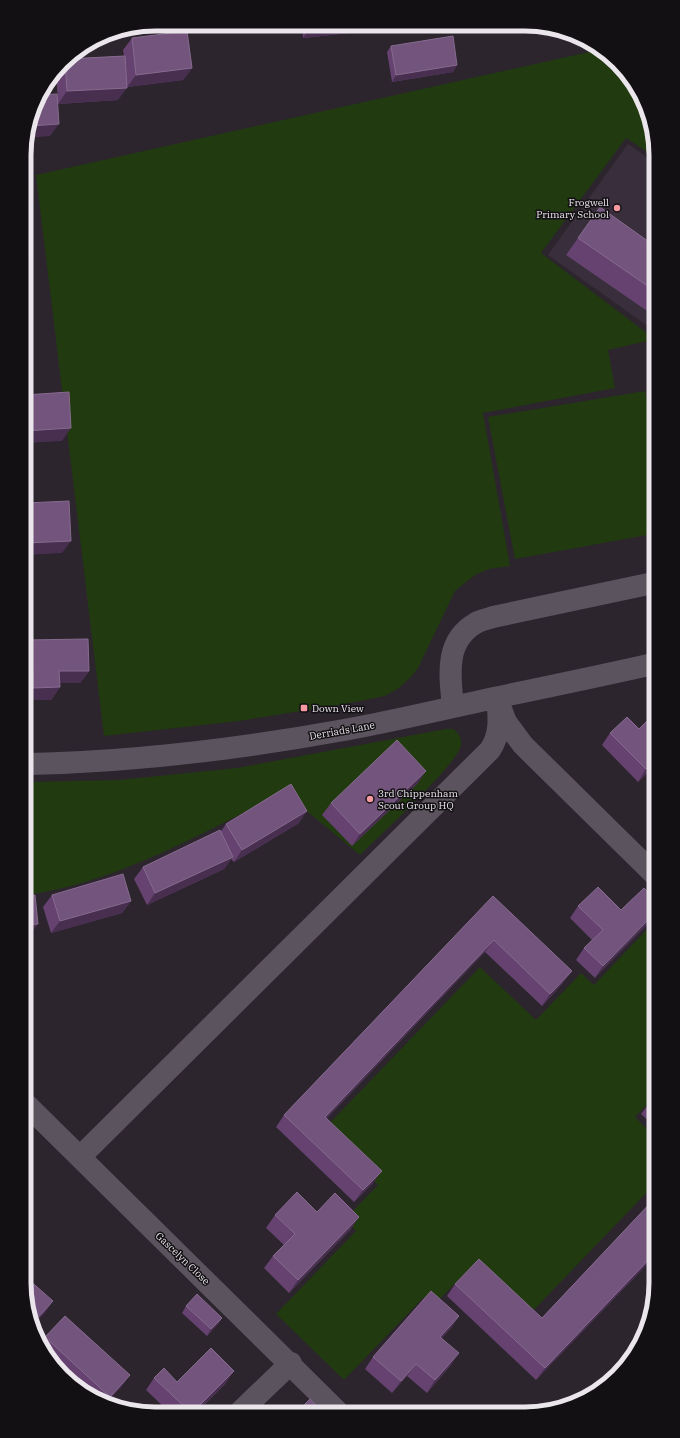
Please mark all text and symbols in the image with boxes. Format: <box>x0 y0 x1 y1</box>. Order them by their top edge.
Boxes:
place label: Frogwell Primary School <box>536 196 609 221</box>
marker: Frogwell Primary School <box>612 203 622 213</box>
place label: Down View <box>312 702 364 715</box>
marker: Down View <box>299 703 309 713</box>
street label: Derriads Lane <box>308 718 376 743</box>
place label: 3rd Chippenham Scout Group HQ <box>378 787 459 812</box>
marker: 3rd Chippenham Scout Group HQ <box>365 794 375 804</box>
street label: Gascelyn Close <box>153 1229 213 1288</box>

